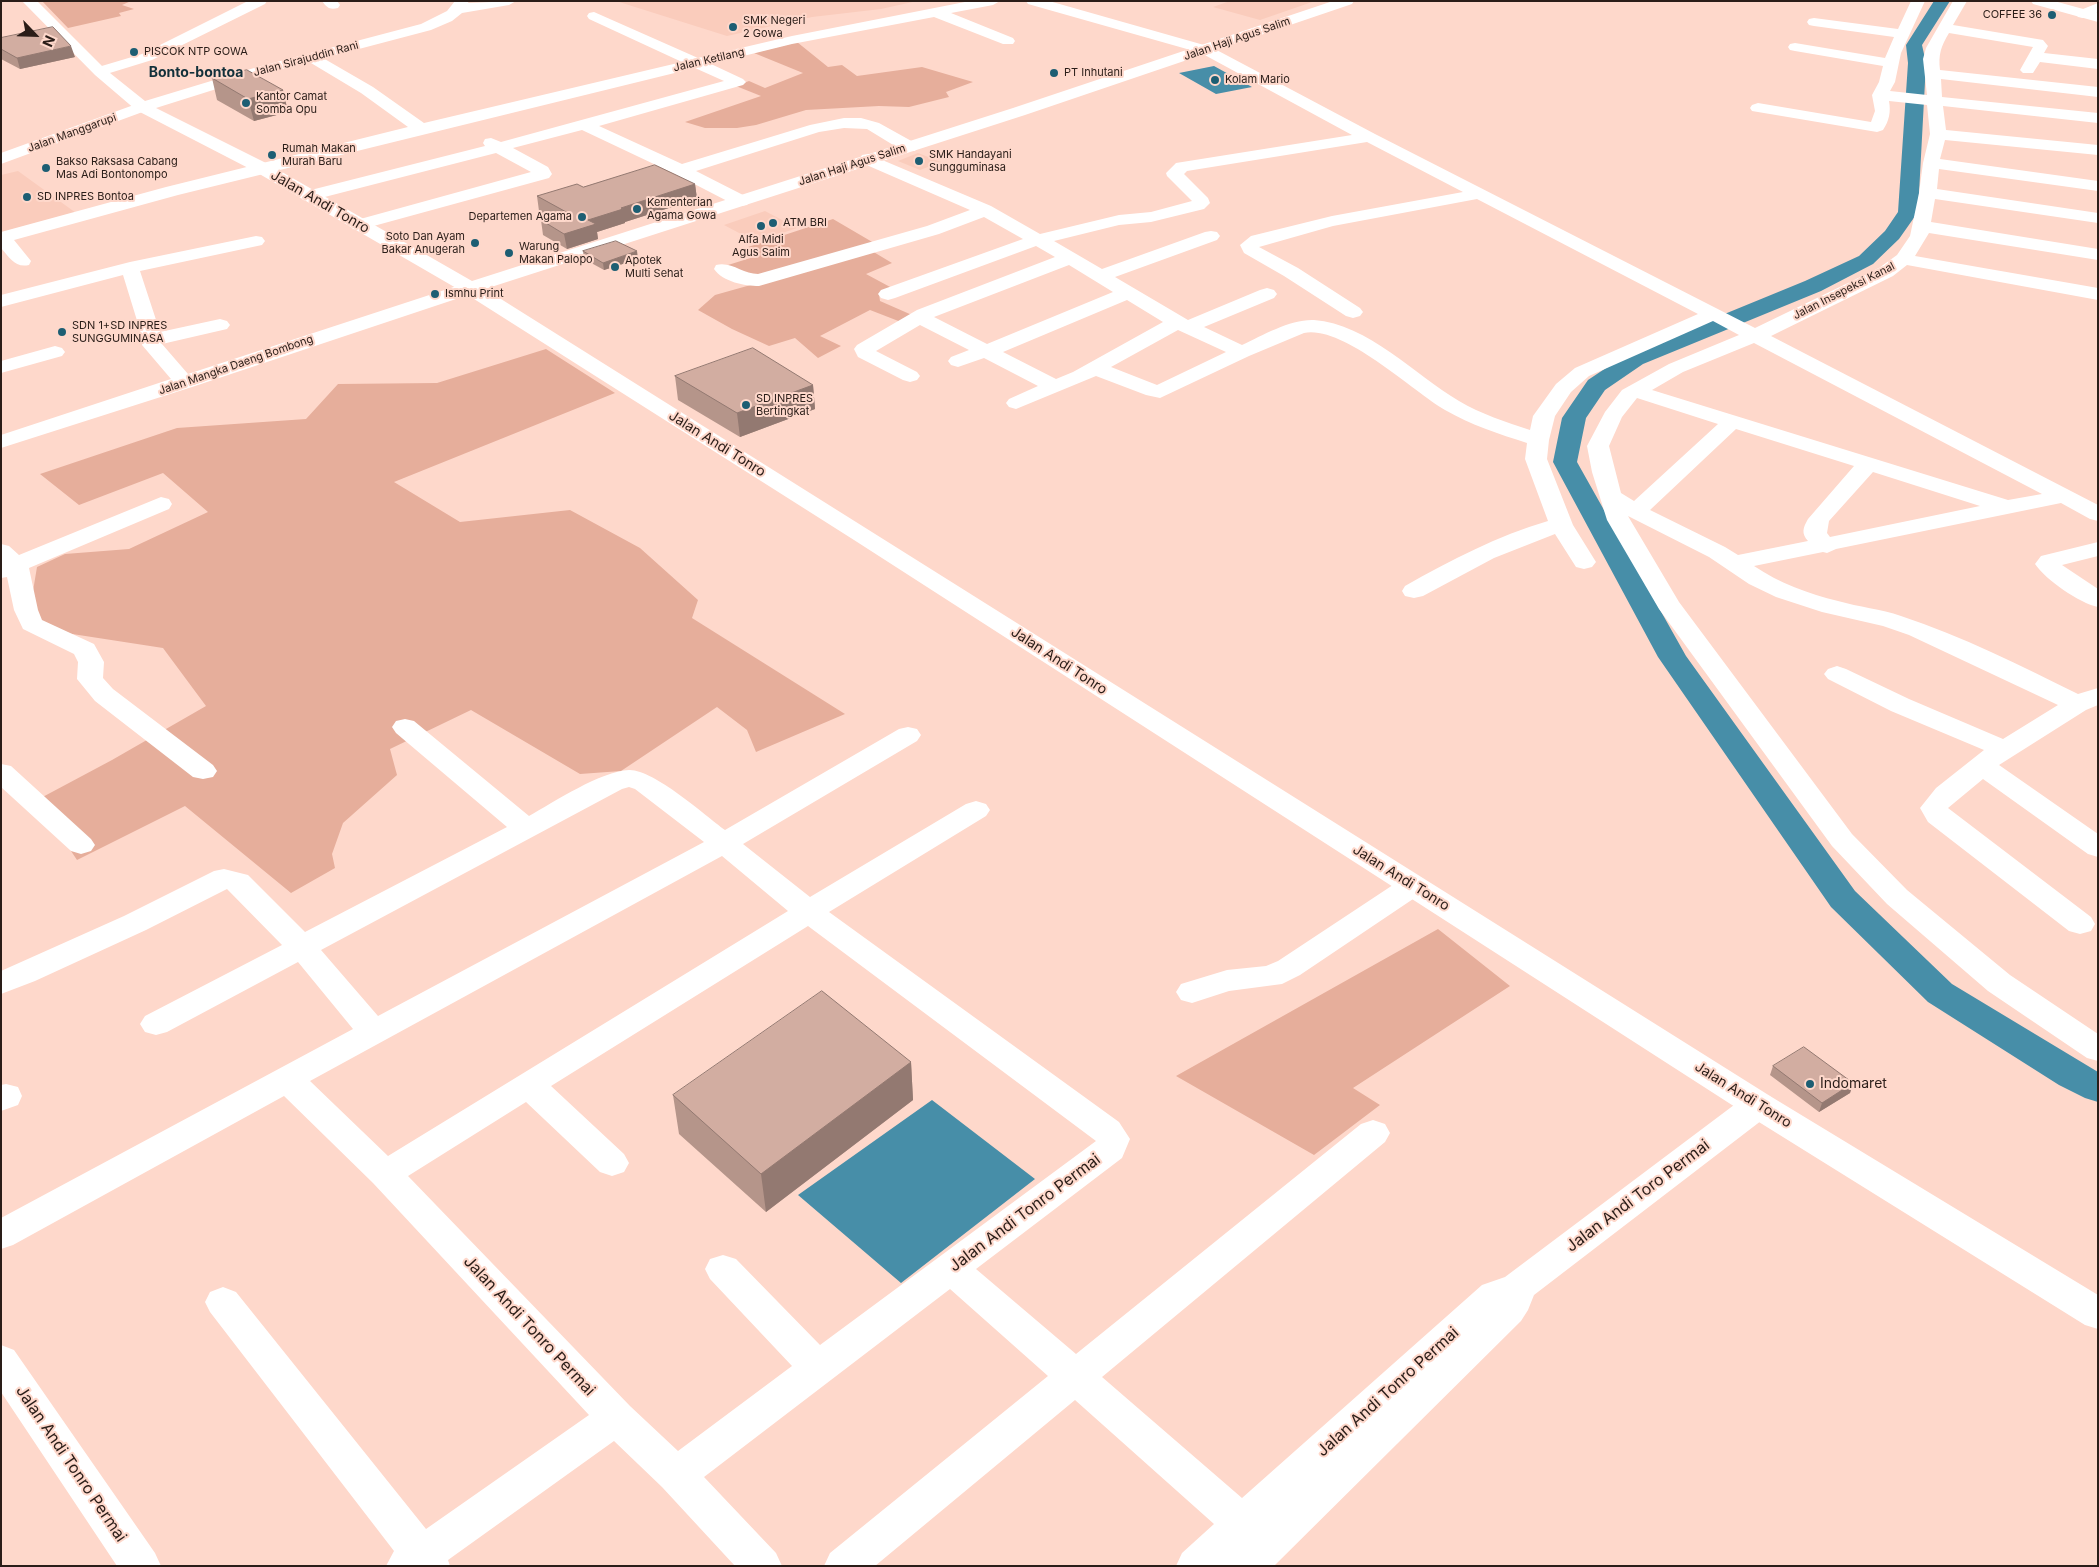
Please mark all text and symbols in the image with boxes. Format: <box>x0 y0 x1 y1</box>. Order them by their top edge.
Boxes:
place label: COFFEE 36 <box>1983 8 2042 22</box>
marker: COFFEE 36 <box>2046 9 2058 21</box>
north arrow <box>10 10 60 60</box>
place label: SMK Negeri 2 Gowa <box>743 14 805 40</box>
street label: Jalan Haji Agus Salim <box>1182 15 1292 63</box>
marker: SMK Negeri 2 Gowa <box>727 21 739 33</box>
text: N <box>39 33 59 50</box>
street label: Jalan Sirajuddin Rani <box>252 39 360 79</box>
place label: PISCOK NTP GOWA <box>144 45 248 59</box>
street label: Jalan Ketilang <box>672 45 746 75</box>
marker: PISCOK NTP GOWA <box>128 46 140 58</box>
district label: Bonto-bontoa <box>149 65 243 81</box>
place label: PT Inhutani <box>1064 66 1123 80</box>
marker: PT Inhutani <box>1048 67 1060 79</box>
place label: Kolam Mario <box>1225 73 1290 87</box>
marker: Kolam Mario <box>1209 74 1221 86</box>
place label: Kantor Camat Somba Opu <box>256 90 327 116</box>
marker: Kantor Camat Somba Opu <box>240 97 252 109</box>
street label: Jalan Manggarupi <box>26 111 118 155</box>
street label: Jalan Haji Agus Salim <box>797 141 907 189</box>
place label: Rumah Makan Murah Baru <box>282 142 356 168</box>
place label: SMK Handayani Sungguminasa <box>929 148 1012 174</box>
marker: Rumah Makan Murah Baru <box>266 149 278 161</box>
place label: Bakso Raksasa Cabang Mas Adi Bontonompo <box>56 155 178 181</box>
marker: SMK Handayani Sungguminasa <box>913 155 925 167</box>
marker: Bakso Raksasa Cabang Mas Adi Bontonompo <box>40 162 52 174</box>
street label: Jalan Andi Tonro <box>268 167 372 237</box>
place label: SD INPRES Bontoa <box>37 190 134 204</box>
marker: SD INPRES Bontoa <box>21 191 33 203</box>
place label: Kementerian Agama Gowa <box>647 196 716 222</box>
marker: Kementerian Agama Gowa <box>631 203 643 215</box>
place label: Departemen Agama <box>468 210 572 224</box>
marker: Departemen Agama <box>576 211 588 223</box>
place label: ATM BRI <box>783 216 827 230</box>
marker: ATM BRI <box>767 217 779 229</box>
marker: Alfa Midi Agus Salim <box>755 220 767 232</box>
place label: Soto Dan Ayam Bakar Anugerah <box>382 230 465 256</box>
place label: Alfa Midi Agus Salim <box>732 233 790 259</box>
marker: Soto Dan Ayam Bakar Anugerah <box>469 237 481 249</box>
place label: Warung Makan Palopo <box>519 240 593 266</box>
marker: Warung Makan Palopo <box>503 247 515 259</box>
place label: Apotek Multi Sehat <box>625 254 683 280</box>
street label: Jalan Insepeksi Kanal <box>1791 260 1897 322</box>
marker: Apotek Multi Sehat <box>609 261 621 273</box>
place label: Ismhu Print <box>445 287 504 301</box>
marker: Ismhu Print <box>429 288 441 300</box>
place label: SDN 1+SD INPRES SUNGGUMINASA <box>72 319 167 345</box>
marker: SDN 1+SD INPRES SUNGGUMINASA <box>56 326 68 338</box>
street label: Jalan Mangka Daeng Bombong <box>157 332 315 398</box>
place label: SD INPRES Bertingkat <box>756 392 813 418</box>
marker: SD INPRES Bertingkat <box>740 399 752 411</box>
street label: Jalan Andi Tonro <box>665 407 769 481</box>
street label: Jalan Andi Tonro <box>1008 624 1110 698</box>
street label: Jalan Andi Tonro <box>1349 841 1453 915</box>
street label: Jalan Andi Tonro <box>1691 1058 1795 1132</box>
place label: Indomaret <box>1820 1076 1887 1092</box>
marker: Indomaret <box>1804 1078 1816 1090</box>
street label: Jalan Andi Toro Permai <box>1562 1136 1714 1256</box>
street label: Jalan Andi Tonro Permai <box>946 1150 1104 1276</box>
street label: Jalan Andi Tonro Permai <box>459 1252 599 1400</box>
street label: Jalan Andi Tonro Permai <box>1313 1323 1463 1461</box>
street label: Jalan Andi Tonro Permai <box>12 1382 130 1546</box>

